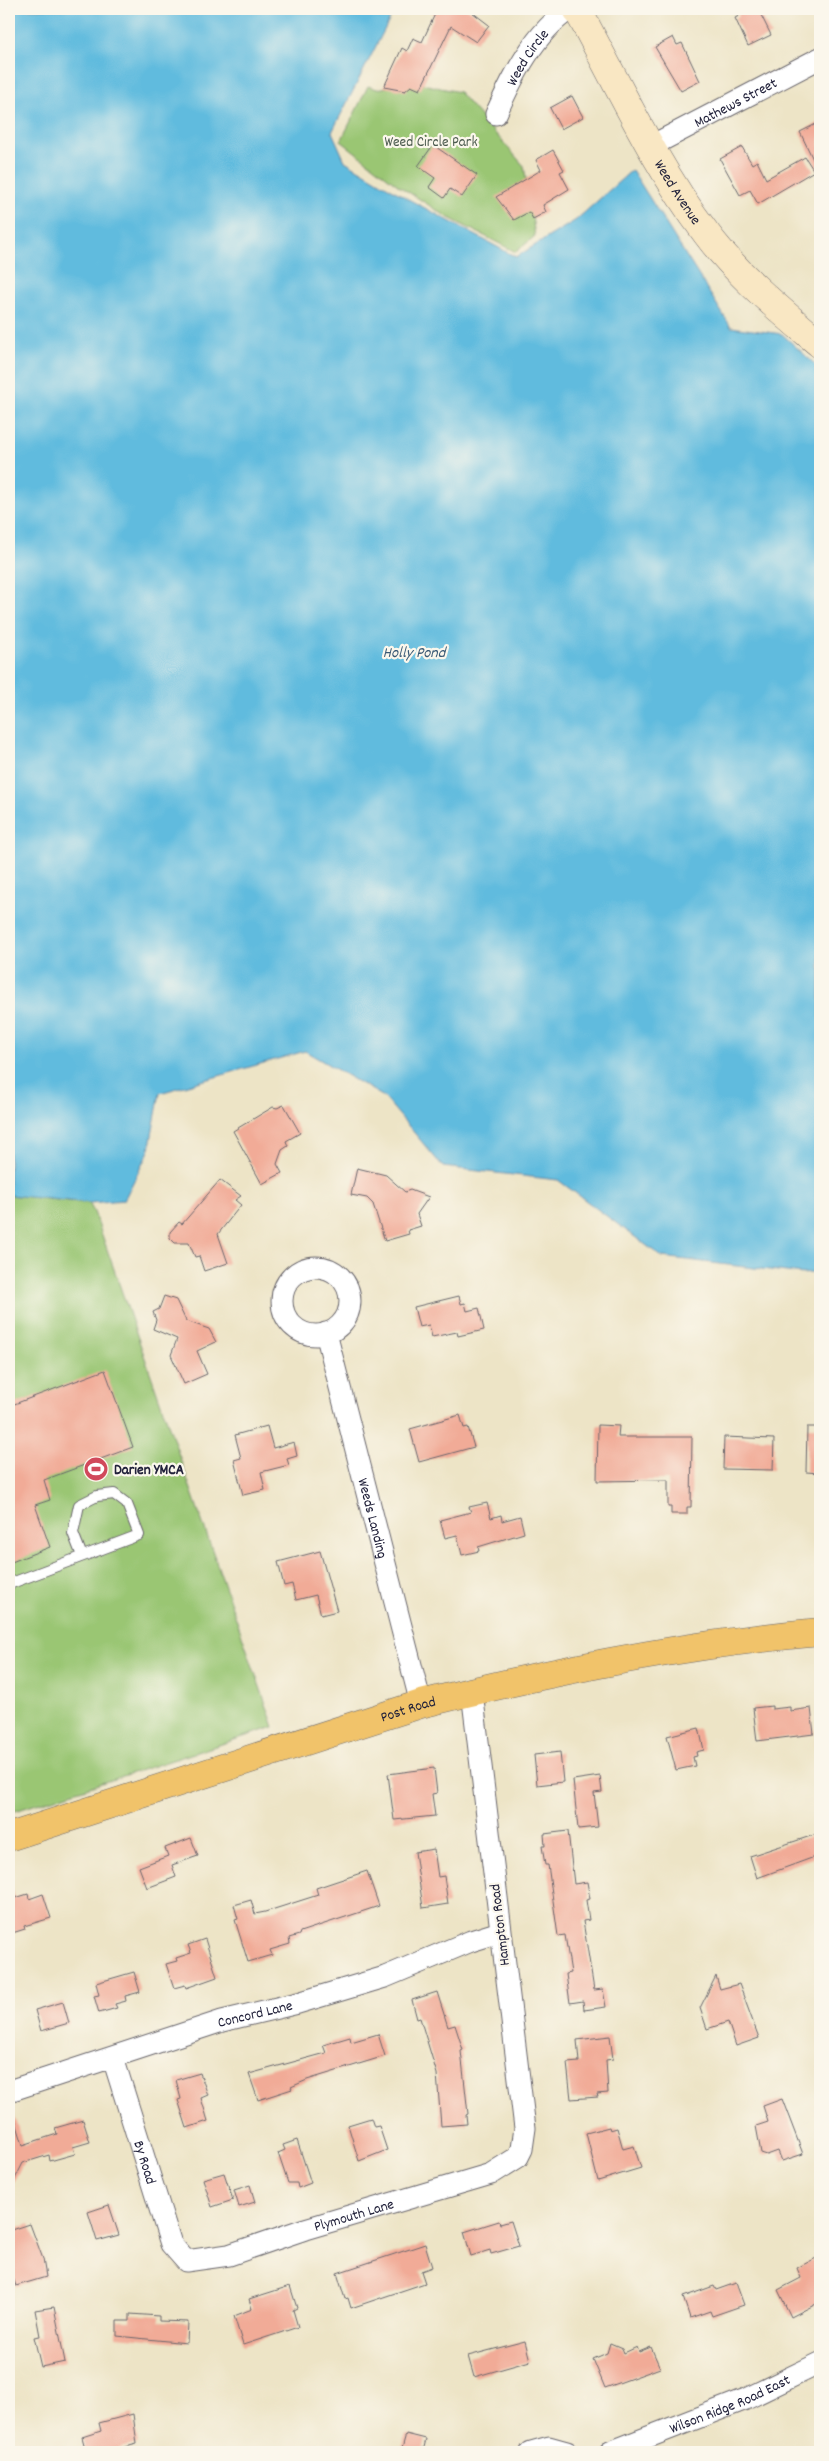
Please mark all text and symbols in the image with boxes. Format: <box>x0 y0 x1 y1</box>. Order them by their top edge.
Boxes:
street label: Weed Circle <box>502 24 555 90</box>
street label: Mathews Street <box>691 73 782 135</box>
park label: Weed Circle Park <box>384 132 478 154</box>
street label: Weed Avenue <box>647 156 706 230</box>
water label: Holly Pond <box>383 642 448 665</box>
sports icon: Darien YMCA <box>83 1456 109 1482</box>
place label: Darien YMCA <box>114 1460 184 1482</box>
street label: Weeds Landing <box>351 1476 392 1561</box>
street label: Post Road <box>378 1692 438 1729</box>
street label: Hampton Road <box>485 1882 517 1967</box>
street label: Concord Lane <box>215 1996 296 2035</box>
street label: By Road <box>126 2138 161 2187</box>
street label: Plymouth Lane <box>312 2194 397 2239</box>
street label: Wilson Ridge Road East <box>667 2370 795 2441</box>

